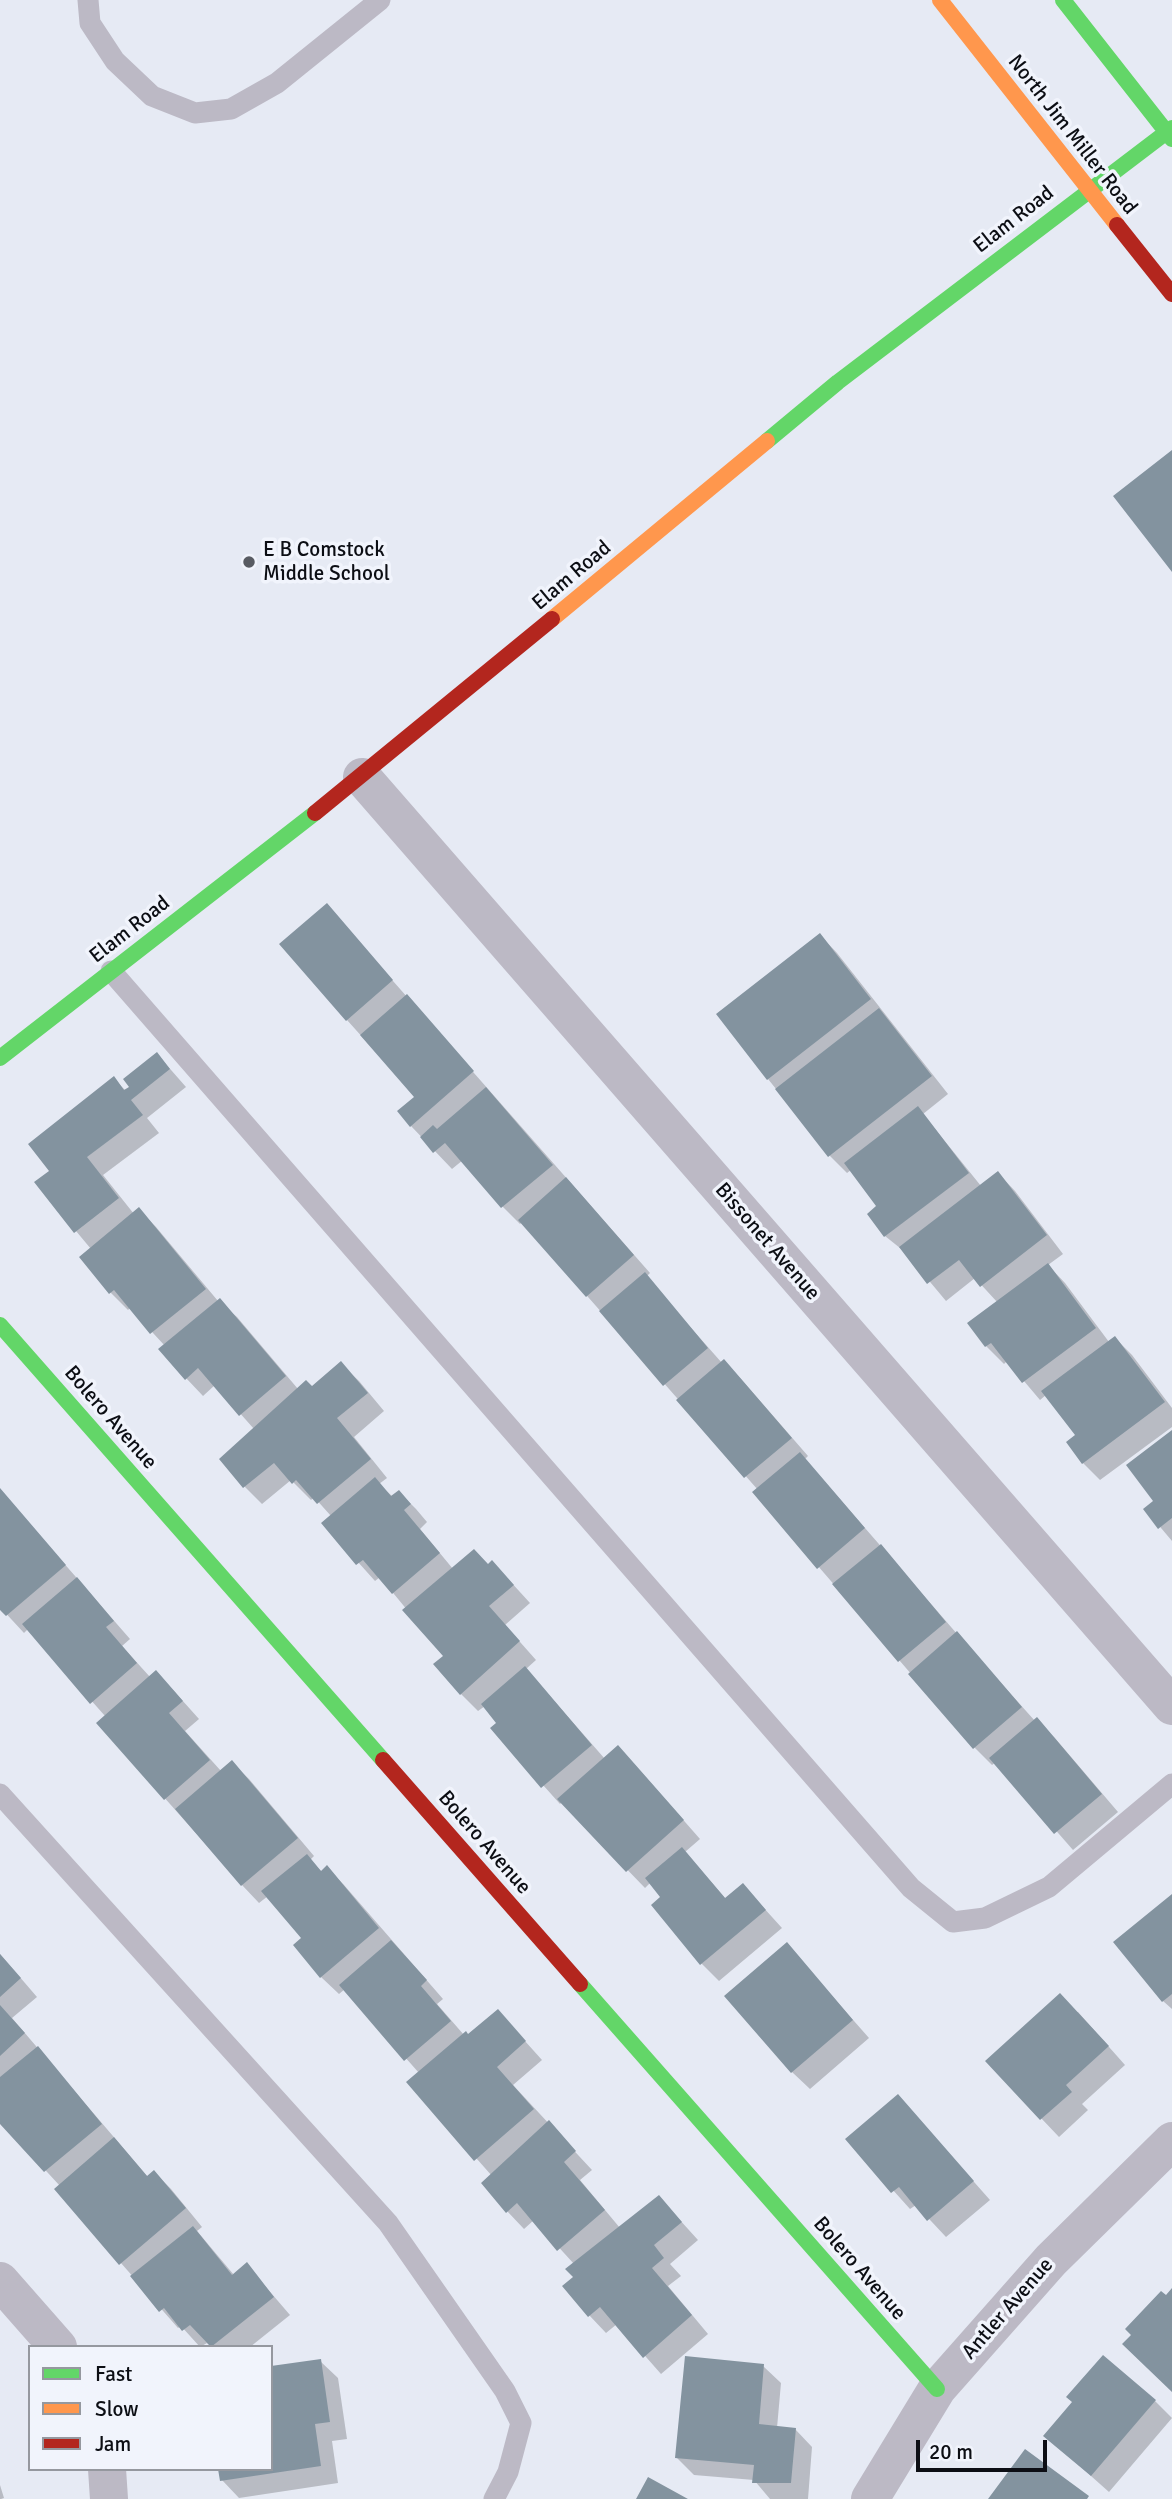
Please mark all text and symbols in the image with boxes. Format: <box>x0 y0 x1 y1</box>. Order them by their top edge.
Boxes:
street label: North Jim Miller Road <box>1002 50 1142 220</box>
street label: Elam Road <box>969 181 1059 259</box>
street label: Elam Road <box>528 536 616 616</box>
place label: E B Comstock Middle School <box>263 537 390 587</box>
marker: E B Comstock Middle School <box>241 554 257 570</box>
street label: Elam Road <box>85 891 175 969</box>
street label: Bissonet Avenue <box>709 1178 825 1306</box>
street label: Bolero Avenue <box>58 1361 162 1475</box>
street label: Bolero Avenue <box>432 1786 536 1900</box>
street label: Bolero Avenue <box>807 2212 911 2326</box>
street label: Antler Avenue <box>957 2253 1059 2365</box>
legend <box>28 2345 273 2471</box>
text: Fast <box>95 2361 132 2387</box>
text: Slow <box>95 2396 139 2422</box>
scale bar <box>920 2426 1051 2470</box>
text: Jam <box>95 2431 131 2457</box>
text: 20 m <box>929 2439 973 2465</box>

